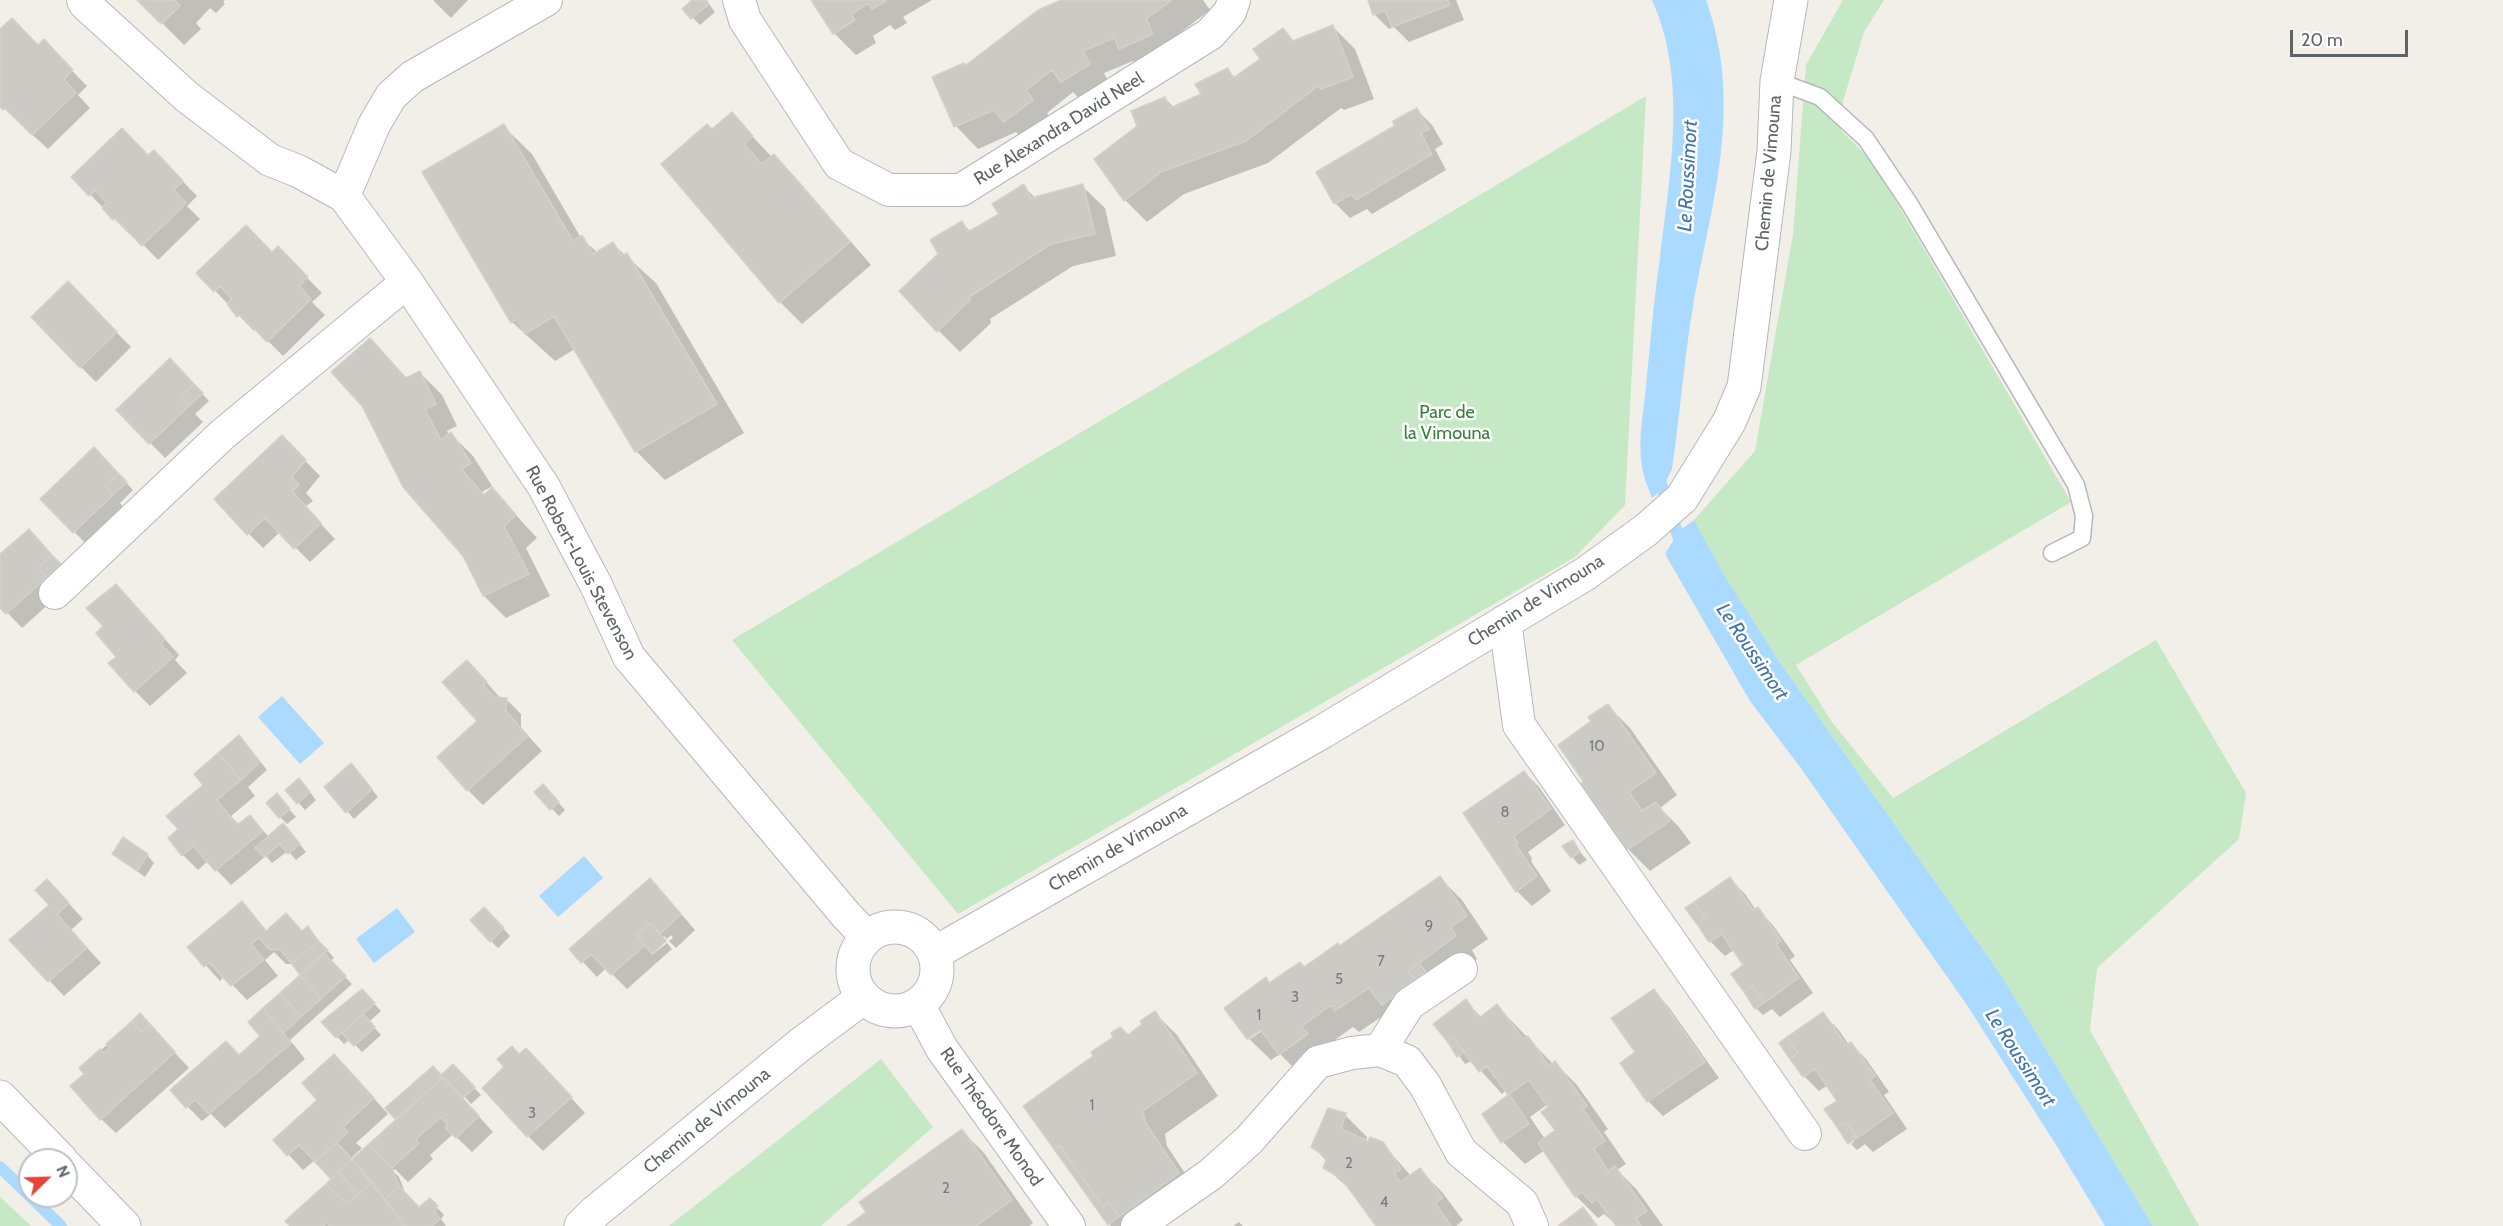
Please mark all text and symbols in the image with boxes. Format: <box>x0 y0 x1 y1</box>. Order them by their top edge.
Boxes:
scale bar <box>2293 18 2412 56</box>
text: 20 m <box>2301 29 2343 51</box>
street label: Rue Alexandra David Neel <box>970 68 1148 190</box>
street label: Chemin de Vimouna <box>1751 94 1787 252</box>
water label: Le Roussimort <box>1673 120 1703 232</box>
park label: Parc de la Vimouna <box>1404 402 1490 444</box>
street label: Rue Robert-Louis Stevenson <box>521 462 641 664</box>
street label: Chemin de Vimouna <box>1464 550 1608 652</box>
water label: Le Roussimort <box>1711 599 1793 705</box>
house number: 10 <box>1589 738 1605 756</box>
street label: Chemin de Vimouna <box>1045 800 1191 896</box>
house number: 8 <box>1500 804 1510 822</box>
house number: 9 <box>1425 918 1433 936</box>
house number: 7 <box>1377 953 1385 971</box>
house number: 5 <box>1335 971 1343 989</box>
house number: 3 <box>1291 989 1299 1007</box>
water label: Le Roussimort <box>1980 1005 2060 1111</box>
house number: 1 <box>1257 1007 1261 1025</box>
street label: Rue Théodore Monod <box>935 1043 1047 1191</box>
street label: Chemin de Vimouna <box>639 1063 775 1179</box>
house number: 1 <box>1090 1097 1094 1115</box>
house number: 3 <box>528 1105 536 1123</box>
north arrow <box>18 1148 78 1208</box>
house number: 2 <box>1345 1155 1353 1173</box>
text: N <box>52 1163 74 1180</box>
house number: 2 <box>942 1180 950 1198</box>
house number: 4 <box>1380 1194 1388 1212</box>

